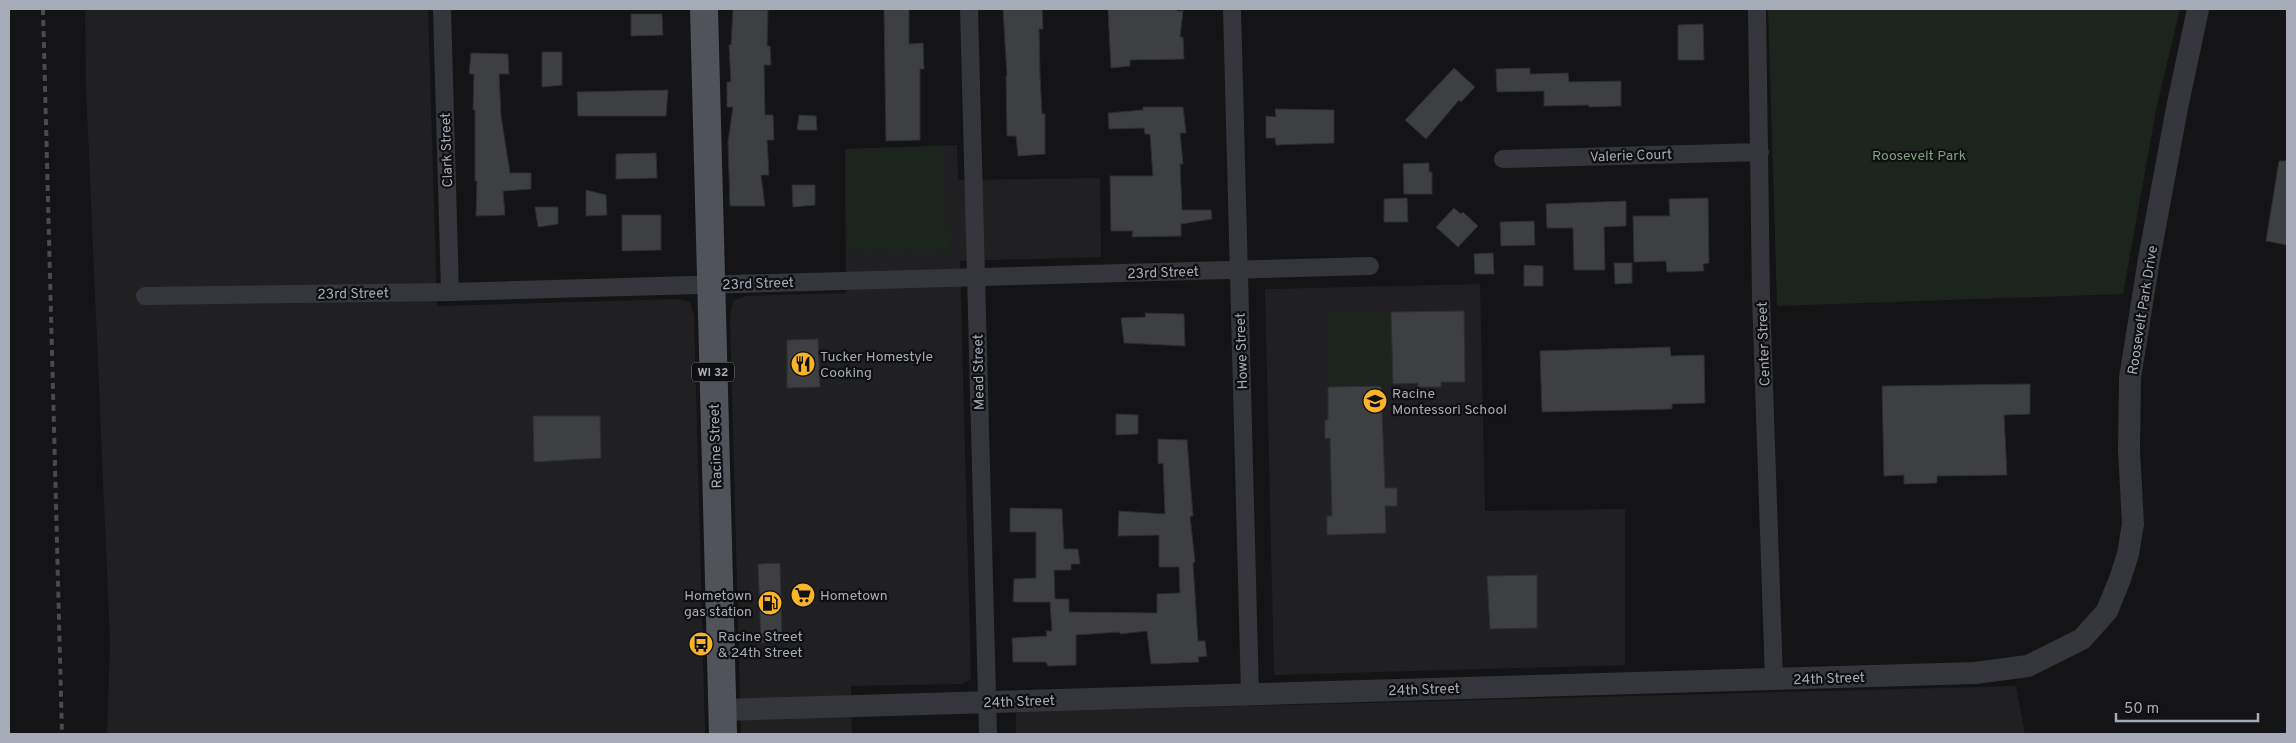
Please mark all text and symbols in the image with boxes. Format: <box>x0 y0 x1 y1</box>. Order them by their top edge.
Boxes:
street label: Clark Street <box>438 112 457 188</box>
street label: Valerie Court <box>1590 147 1673 166</box>
park label: Roosevelt Park <box>1872 148 1966 165</box>
street label: Roosevelt Park Drive <box>2125 244 2162 376</box>
street label: 23rd Street <box>1127 264 1199 283</box>
street label: 23rd Street <box>722 275 794 294</box>
street label: 23rd Street <box>317 285 389 304</box>
street label: Center Street <box>1755 301 1774 387</box>
street label: Howe Street <box>1233 312 1252 390</box>
street label: Mead Street <box>970 334 989 410</box>
place label: Tucker Homestyle Cooking <box>820 349 933 382</box>
restaurant icon: Tucker Homestyle Cooking <box>790 351 816 377</box>
road number: WI 32 <box>692 362 734 382</box>
place label: Racine Montessori School <box>1392 386 1507 419</box>
school or university icon: Racine Montessori School <box>1362 388 1388 414</box>
street label: Racine Street <box>707 403 726 489</box>
supermarket icon: Hometown <box>790 582 816 608</box>
place label: Hometown gas station <box>684 588 752 621</box>
place label: Hometown <box>820 588 888 605</box>
fuel station icon: Hometown gas station <box>757 590 783 616</box>
place label: Racine Street & 24th Street <box>718 629 803 662</box>
bus stop icon: Racine Street & 24th Street <box>688 631 714 657</box>
street label: 24th Street <box>1793 670 1865 689</box>
street label: 24th Street <box>1388 681 1460 700</box>
scale bar <box>2116 690 2258 722</box>
street label: 24th Street <box>983 693 1055 712</box>
text: 50 m <box>2124 700 2159 719</box>

